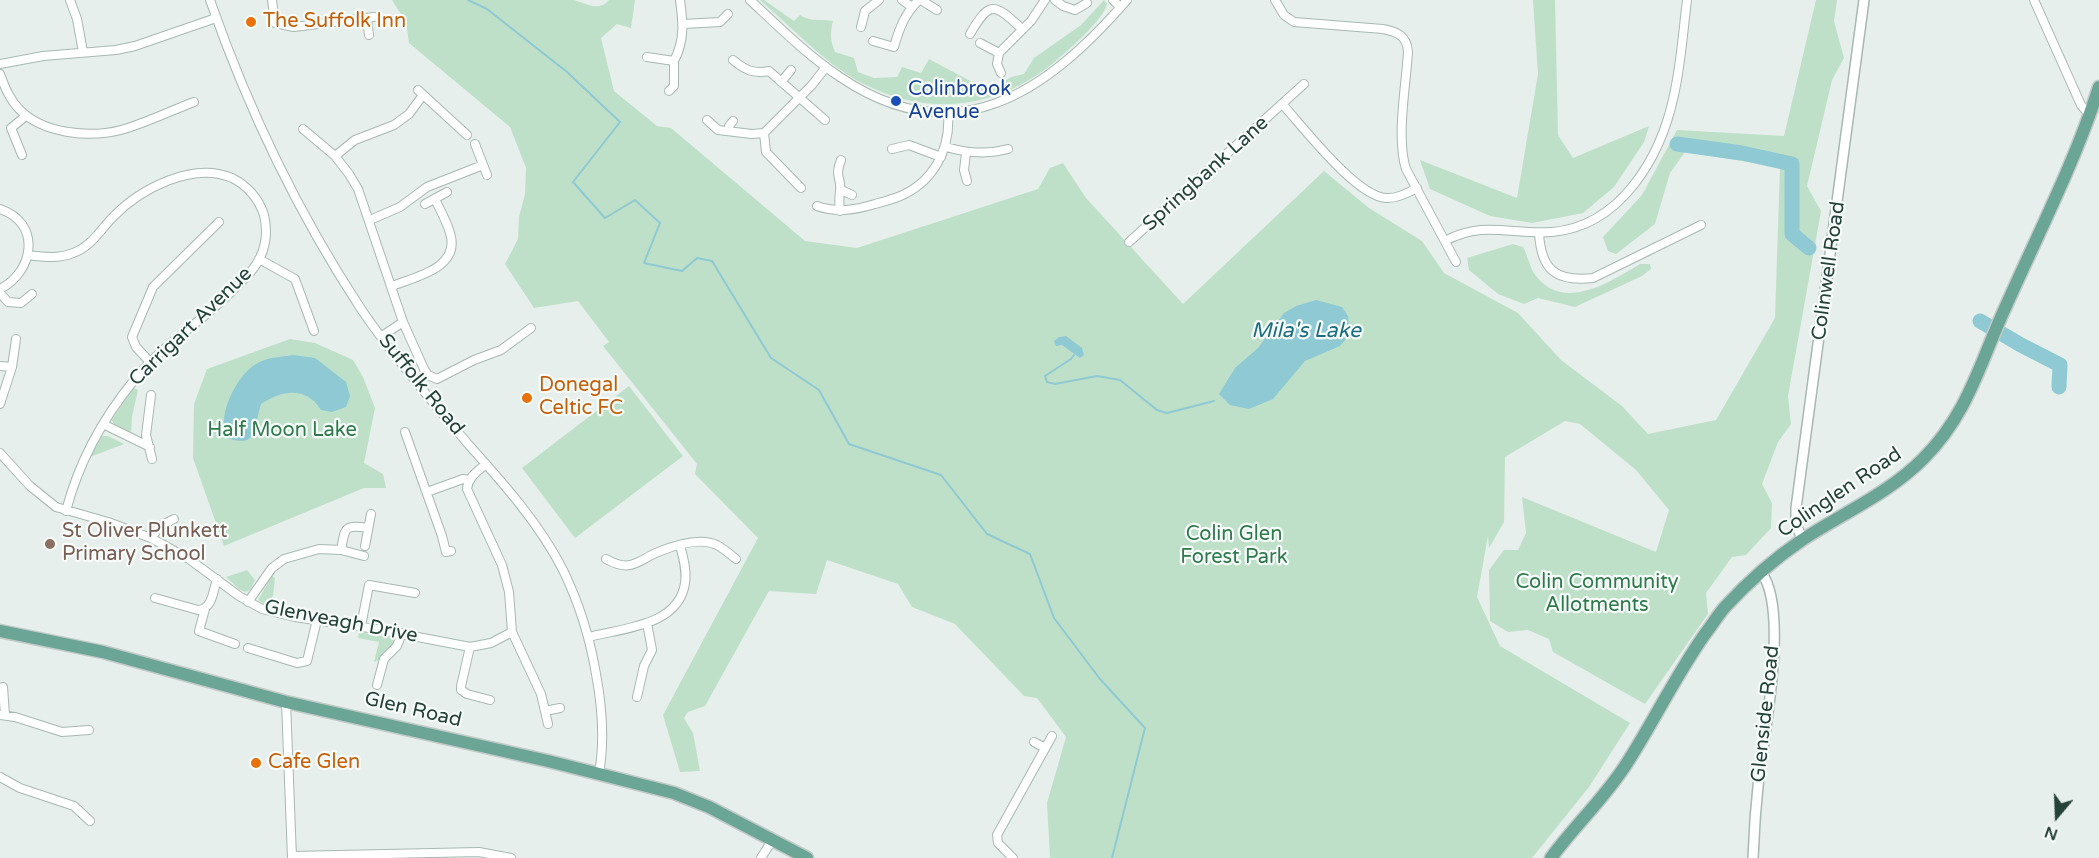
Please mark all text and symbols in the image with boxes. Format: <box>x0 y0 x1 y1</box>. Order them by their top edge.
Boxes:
place label: The Suffolk Inn <box>263 10 406 34</box>
marker: The Suffolk Inn <box>244 15 258 29</box>
place label: Colinbrook Avenue <box>908 78 1011 125</box>
marker: Colinbrook Avenue <box>889 94 903 108</box>
street label: Springbank Lane <box>1138 111 1274 237</box>
street label: Colinwell Road <box>1807 200 1851 342</box>
street label: Carrigart Avenue <box>125 262 257 392</box>
water label: Mila's Lake <box>1251 318 1361 344</box>
street label: Suffolk Road <box>373 330 469 440</box>
place label: Donegal Celtic FC <box>539 374 623 421</box>
marker: Donegal Celtic FC <box>520 391 534 405</box>
park label: Half Moon Lake <box>207 419 357 443</box>
street label: Colinglen Road <box>1773 443 1907 543</box>
place label: St Oliver Plunkett Primary School <box>62 520 227 567</box>
park label: Colin Glen Forest Park <box>1180 523 1288 570</box>
marker: St Oliver Plunkett Primary School <box>43 537 57 551</box>
park label: Colin Community Allotments <box>1515 571 1679 618</box>
street label: Glenveagh Drive <box>262 595 420 649</box>
street label: Glenside Road <box>1747 644 1785 784</box>
street label: Glen Road <box>362 687 464 733</box>
place label: Cafe Glen <box>268 751 360 775</box>
marker: Cafe Glen <box>249 756 263 770</box>
north arrow <box>2027 786 2087 846</box>
text: N <box>2042 821 2060 845</box>

